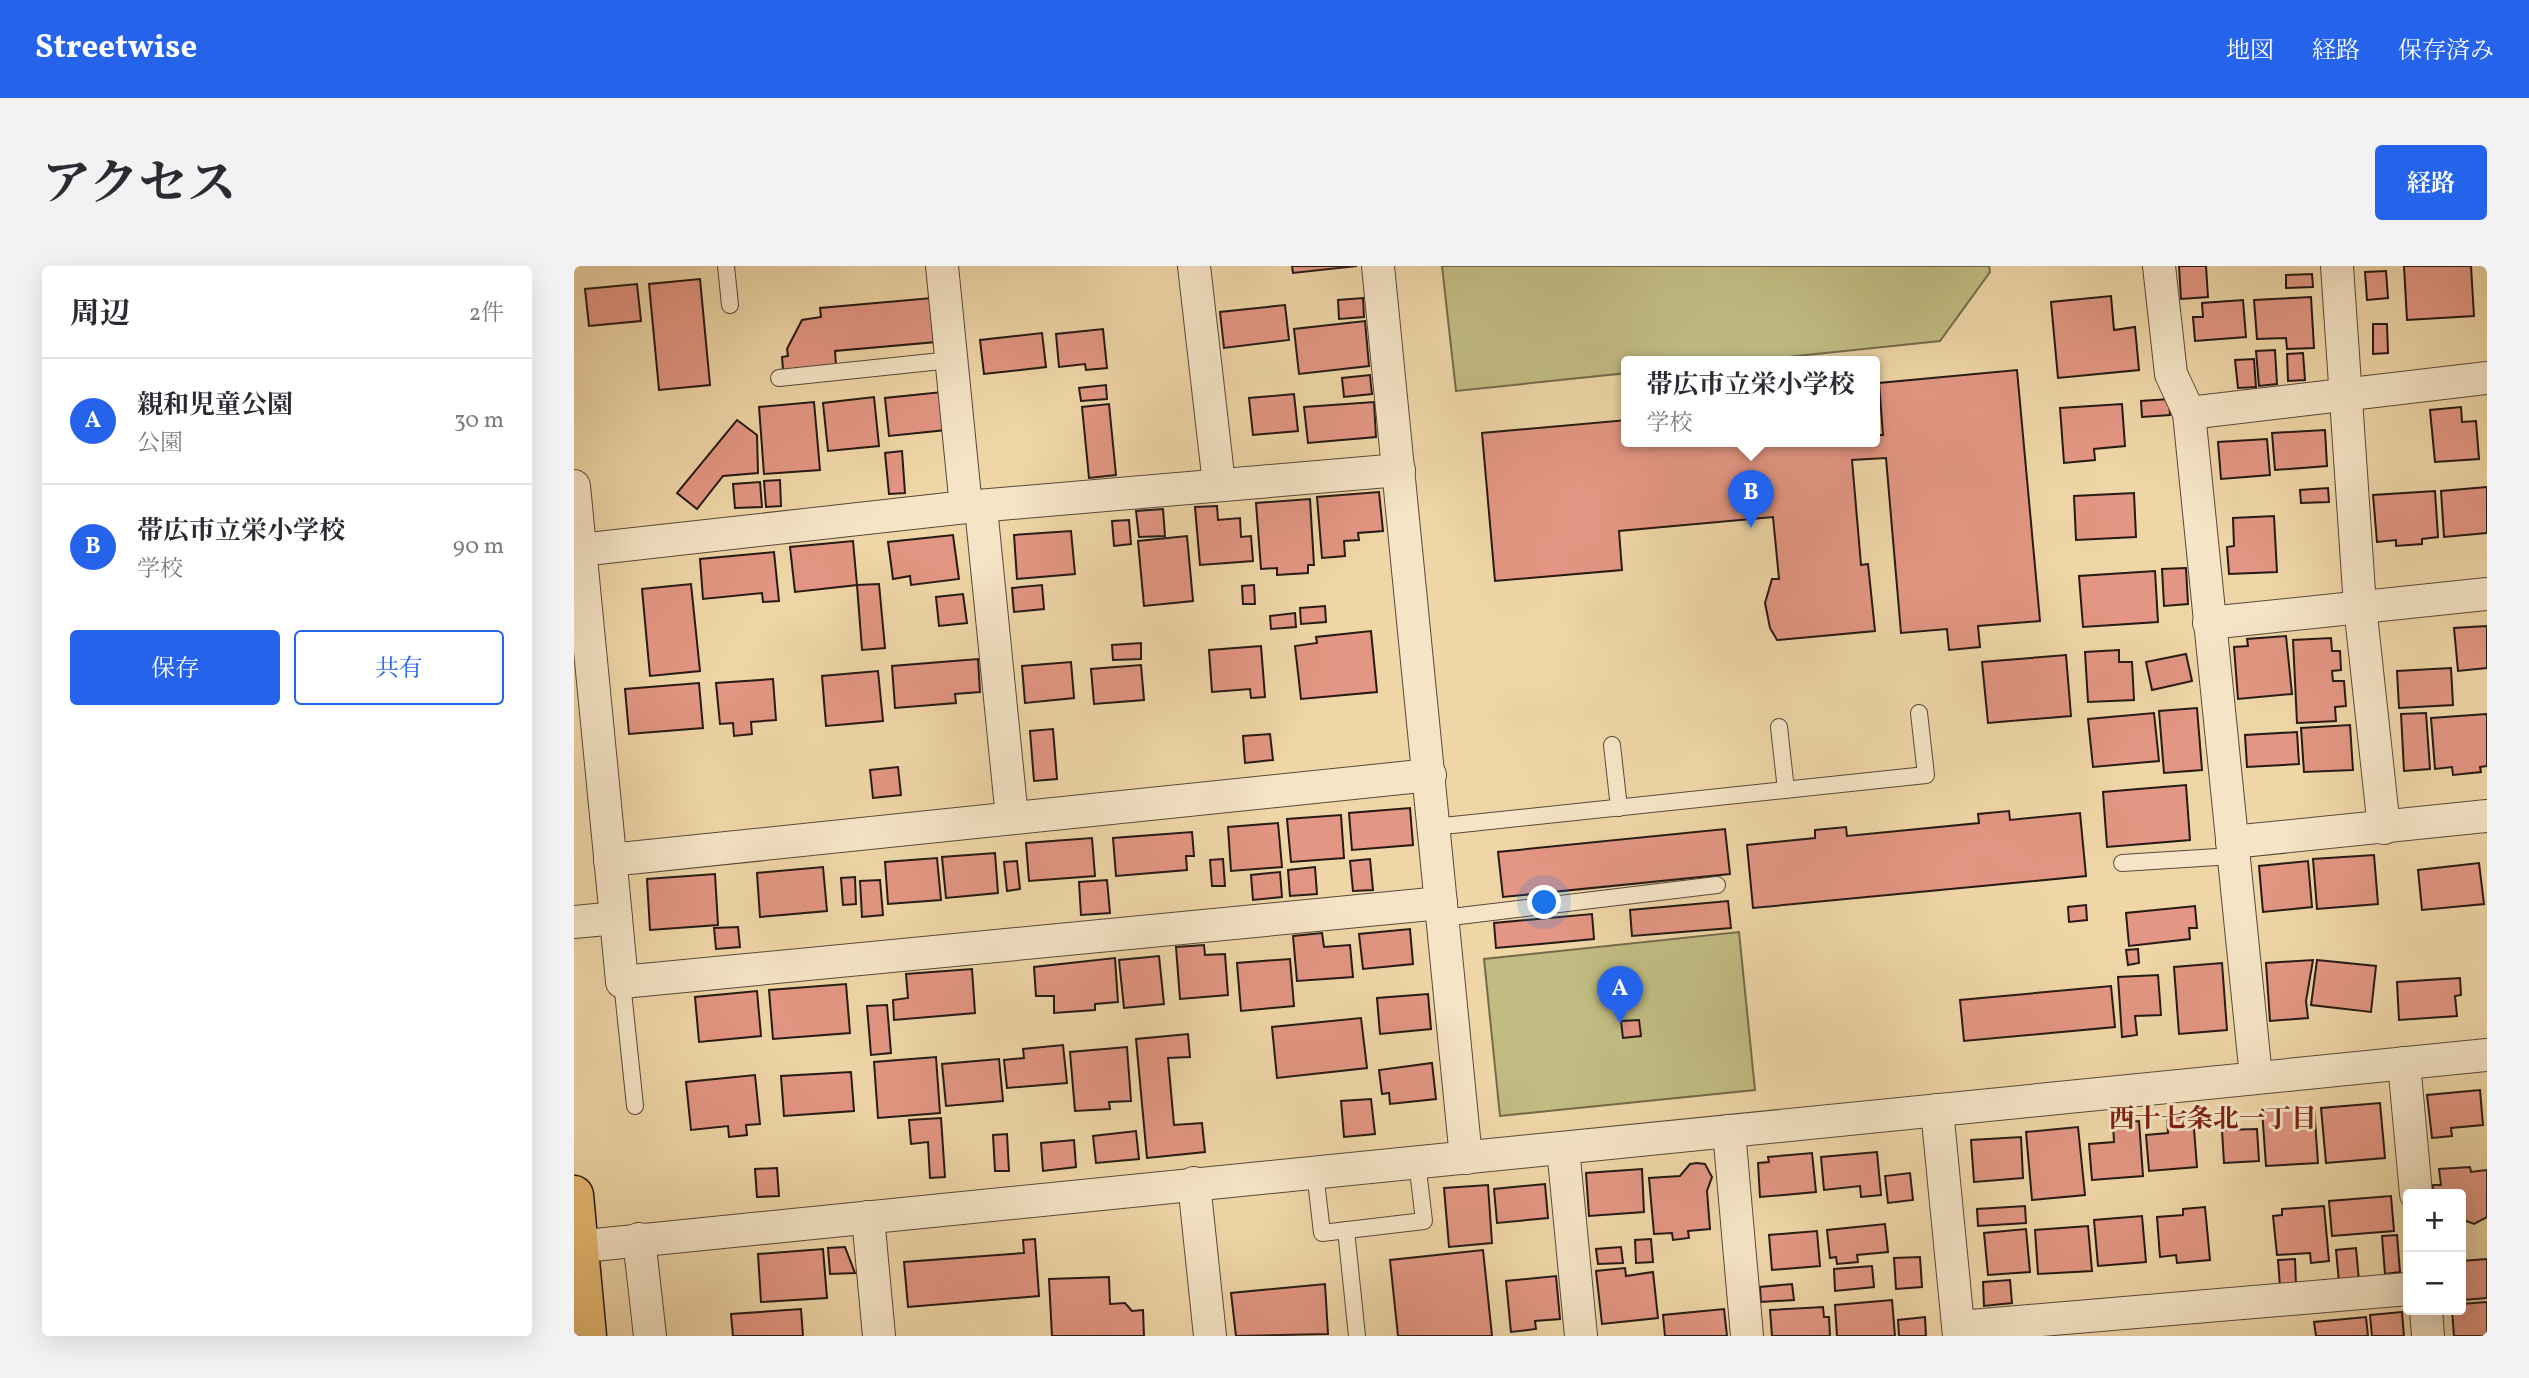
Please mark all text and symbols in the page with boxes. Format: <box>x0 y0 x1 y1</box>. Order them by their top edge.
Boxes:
text: Streetwise <box>35 26 197 72</box>
text: 地図 <box>2226 35 2274 69</box>
text: 経路 <box>2312 35 2360 69</box>
text: 保存済み <box>2398 35 2494 69</box>
button: 経路 <box>2375 145 2487 220</box>
text: アクセス <box>42 152 237 221</box>
text: 周辺 <box>70 294 130 336</box>
text: 2件 <box>469 298 504 330</box>
popup <box>1621 356 1880 447</box>
text: 帯広市立栄小学校 <box>1646 368 1855 404</box>
text: 親和児童公園 <box>137 388 293 424</box>
text: A <box>85 405 101 437</box>
text: 30 m <box>454 405 504 437</box>
text: 学校 <box>1646 408 1692 440</box>
text: 公園 <box>137 428 183 460</box>
pin: B <box>1728 470 1774 528</box>
text: 帯広市立栄小学校 <box>137 514 345 550</box>
text: B <box>85 531 101 563</box>
text: 90 m <box>453 531 504 563</box>
text: 学校 <box>137 554 183 586</box>
button: 保存 <box>70 630 280 705</box>
button: 共有 <box>294 630 504 705</box>
your location <box>1527 885 1561 919</box>
pin: A <box>1597 966 1643 1024</box>
district label: 西十七条北一丁目 <box>2109 1102 2317 1138</box>
map controls <box>2403 1189 2466 1315</box>
button: + <box>2403 1189 2466 1252</box>
button: − <box>2403 1252 2466 1315</box>

